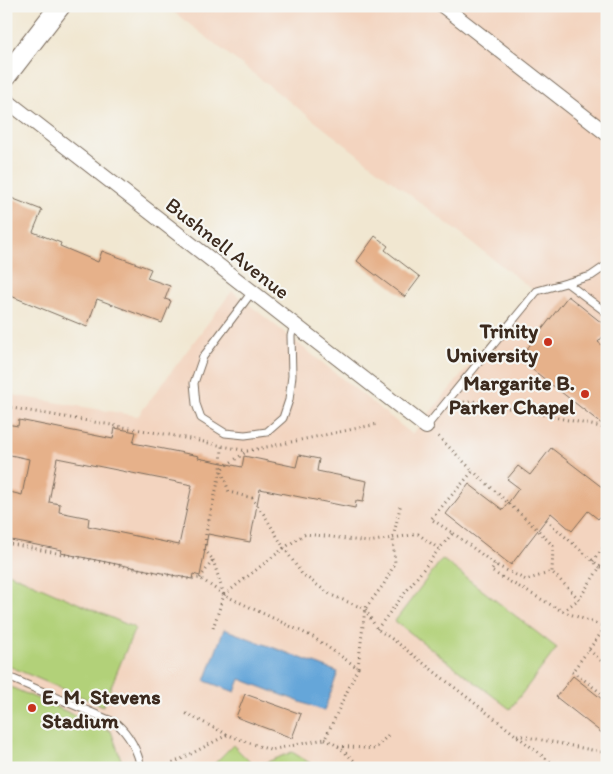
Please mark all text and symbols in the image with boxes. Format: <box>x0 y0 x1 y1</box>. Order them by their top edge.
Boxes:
street label: Bushnell Avenue <box>161 192 295 304</box>
place label: Trinity University <box>446 318 539 368</box>
marker: Trinity University <box>542 336 554 348</box>
place label: Margarite B. Parker Chapel <box>449 370 576 420</box>
marker: Margarite B. Parker Chapel <box>579 388 591 400</box>
place label: E. M. Stevens Stadium <box>42 684 161 733</box>
marker: E. M. Stevens Stadium <box>26 702 38 714</box>

